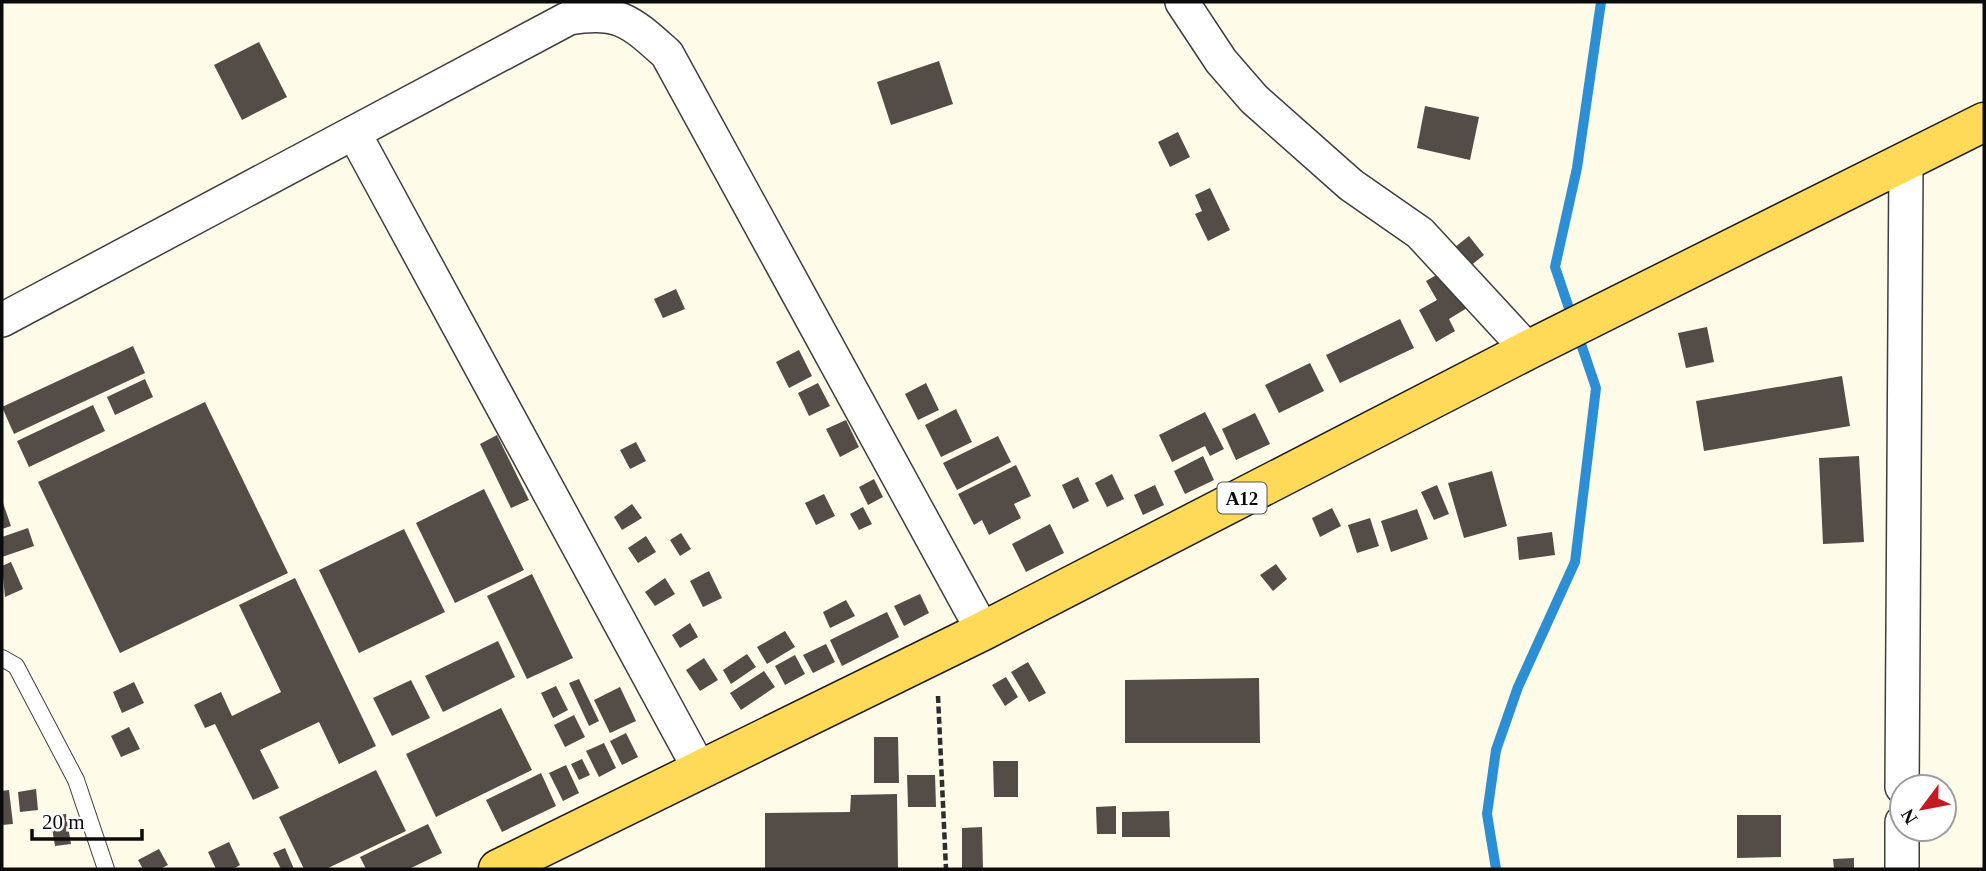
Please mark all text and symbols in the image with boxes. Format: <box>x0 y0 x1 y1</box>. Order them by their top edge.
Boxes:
road number: A12 <box>1218 482 1266 513</box>
north arrow <box>1888 773 1958 843</box>
scale bar <box>32 798 142 842</box>
text: N <box>1896 805 1922 828</box>
text: 20 m <box>42 810 85 834</box>

